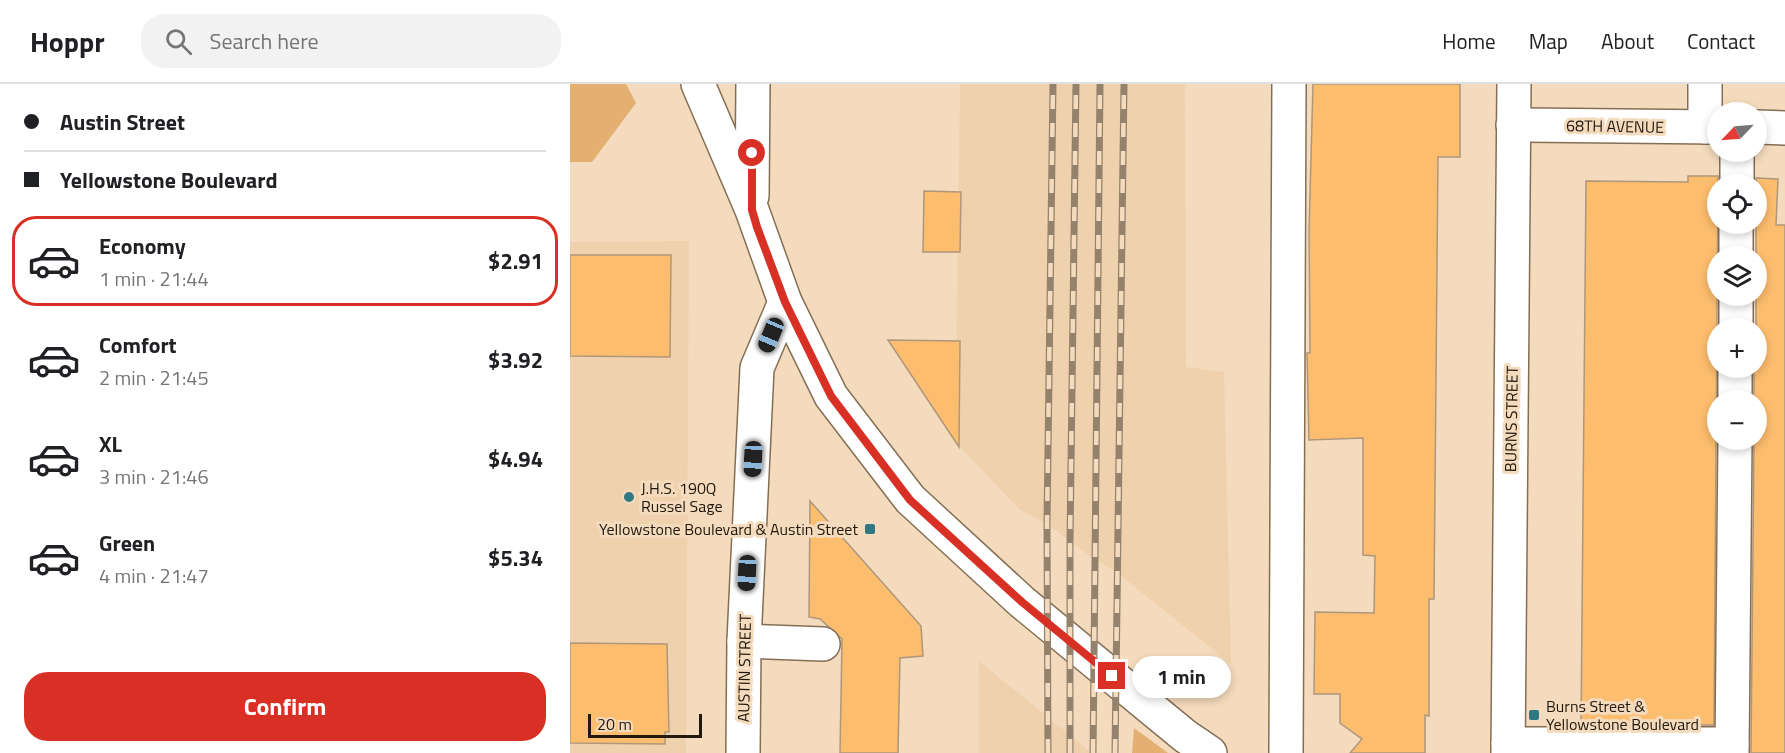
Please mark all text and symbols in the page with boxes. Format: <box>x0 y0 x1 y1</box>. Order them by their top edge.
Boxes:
search box <box>141 14 561 68</box>
text: Hoppr <box>30 20 105 63</box>
text: Search here <box>210 24 319 58</box>
icon: search <box>162 25 195 58</box>
text: Home <box>1442 25 1496 57</box>
text: Map <box>1529 25 1568 57</box>
text: About <box>1601 25 1654 57</box>
text: Contact <box>1687 25 1755 57</box>
north arrow <box>1707 102 1767 162</box>
map controls <box>1707 102 1767 450</box>
text: Austin Street <box>60 105 185 139</box>
street label: 68TH AVENUE <box>1566 113 1664 139</box>
route start <box>738 139 765 166</box>
text: Yellowstone Boulevard <box>60 163 277 197</box>
button: locate <box>1707 174 1767 234</box>
text: Economy <box>99 229 186 263</box>
icon: car <box>27 234 81 288</box>
text: $2.91 <box>488 244 543 278</box>
button: layers <box>1707 246 1767 306</box>
text: 1 min · 21:44 <box>99 263 209 294</box>
car <box>756 315 786 355</box>
button: + <box>1707 318 1767 378</box>
text: Comfort <box>99 328 177 362</box>
icon: car <box>27 333 81 387</box>
text: $3.92 <box>488 343 543 377</box>
text: 2 min · 21:45 <box>99 362 209 393</box>
street label: BURNS STREET <box>1498 365 1524 472</box>
button: − <box>1707 390 1767 450</box>
text: XL <box>99 427 122 461</box>
icon: car <box>27 432 81 486</box>
car <box>743 441 763 477</box>
text: $4.94 <box>488 442 543 476</box>
text: 3 min · 21:46 <box>99 461 209 492</box>
place label: J.H.S. 190Q Russel Sage <box>641 476 722 518</box>
marker: J.H.S. 190Q Russel Sage <box>622 490 636 504</box>
place label: Yellowstone Boulevard & Austin Street <box>599 517 858 541</box>
marker: Yellowstone Boulevard & Austin Street <box>863 522 877 536</box>
text: Green <box>99 526 155 560</box>
icon: car <box>27 531 81 585</box>
text: $5.34 <box>488 541 543 575</box>
car <box>737 555 757 591</box>
text: 4 min · 21:47 <box>99 560 209 591</box>
street label: AUSTIN STREET <box>731 613 757 722</box>
callout: 1 min <box>1133 655 1232 697</box>
text: 1 min <box>1157 661 1206 692</box>
route end <box>1098 662 1125 689</box>
button: Confirm <box>24 672 546 741</box>
place label: Burns Street & Yellowstone Boulevard <box>1546 694 1699 736</box>
marker: Burns Street & Yellowstone Boulevard <box>1527 708 1541 722</box>
scale bar <box>588 711 702 738</box>
text: 20 m <box>597 712 632 736</box>

